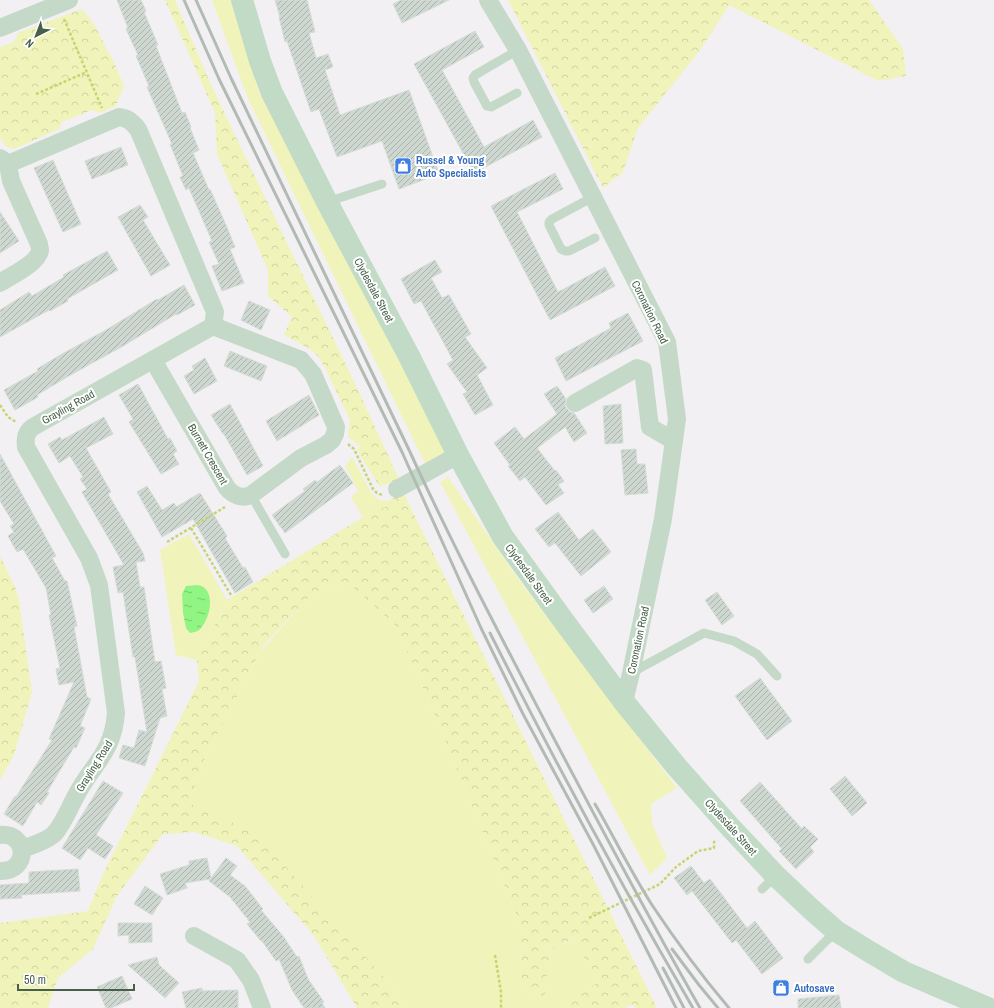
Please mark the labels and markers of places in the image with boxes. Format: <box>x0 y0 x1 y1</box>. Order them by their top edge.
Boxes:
place label: Russel & Young Auto Specialists <box>416 153 486 180</box>
shop icon: Russel & Young Auto Specialists <box>393 156 413 176</box>
shop icon: Autosave <box>771 978 791 998</box>
place label: Autosave <box>794 981 835 995</box>

